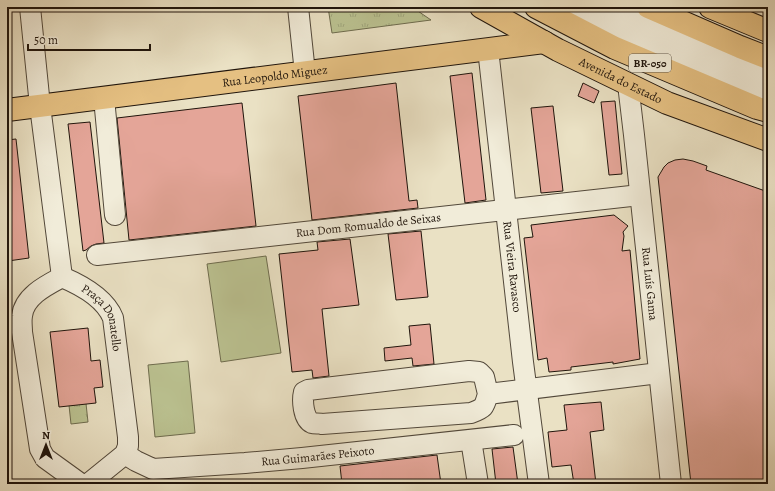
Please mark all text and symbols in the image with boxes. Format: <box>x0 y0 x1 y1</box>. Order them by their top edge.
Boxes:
scale bar <box>28 26 150 52</box>
text: 50 m <box>34 32 58 48</box>
street label: Avenida do Estado <box>576 53 665 108</box>
road number: BR-050 <box>629 54 671 72</box>
street label: Rua Leopoldo Miguez <box>221 61 328 91</box>
street label: Rua Dom Romualdo de Seixas <box>295 209 442 241</box>
street label: Rua Vieira Ravasco <box>499 220 525 313</box>
street label: Rua Luís Gama <box>638 246 662 322</box>
street label: Praça Donatello <box>78 280 125 352</box>
north arrow <box>26 425 66 465</box>
text: N <box>42 428 50 443</box>
street label: Rua Guimarães Peixoto <box>260 442 375 470</box>

